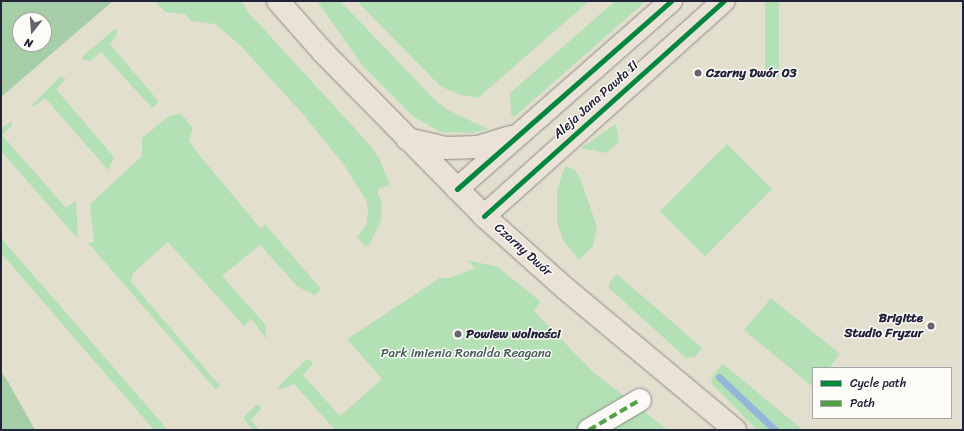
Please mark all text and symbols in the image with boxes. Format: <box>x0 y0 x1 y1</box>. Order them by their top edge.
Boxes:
north arrow <box>12 12 52 52</box>
text: N <box>22 33 35 53</box>
street label: Aleja Jana Pawła II <box>550 58 642 142</box>
place label: Czarny Dwór 03 <box>706 65 797 81</box>
marker: Czarny Dwór 03 <box>693 68 703 78</box>
street label: Czarny Dwór <box>491 220 555 280</box>
place label: Brigitte Studio Fryzur <box>844 311 923 342</box>
marker: Brigitte Studio Fryzur <box>926 321 936 331</box>
place label: Powiew wolności <box>466 326 561 342</box>
marker: Powiew wolności <box>453 329 463 339</box>
park label: Park imienia Ronalda Reagana <box>381 345 551 361</box>
legend <box>812 367 952 419</box>
text: Cycle path <box>850 372 906 394</box>
text: Path <box>850 392 875 414</box>

